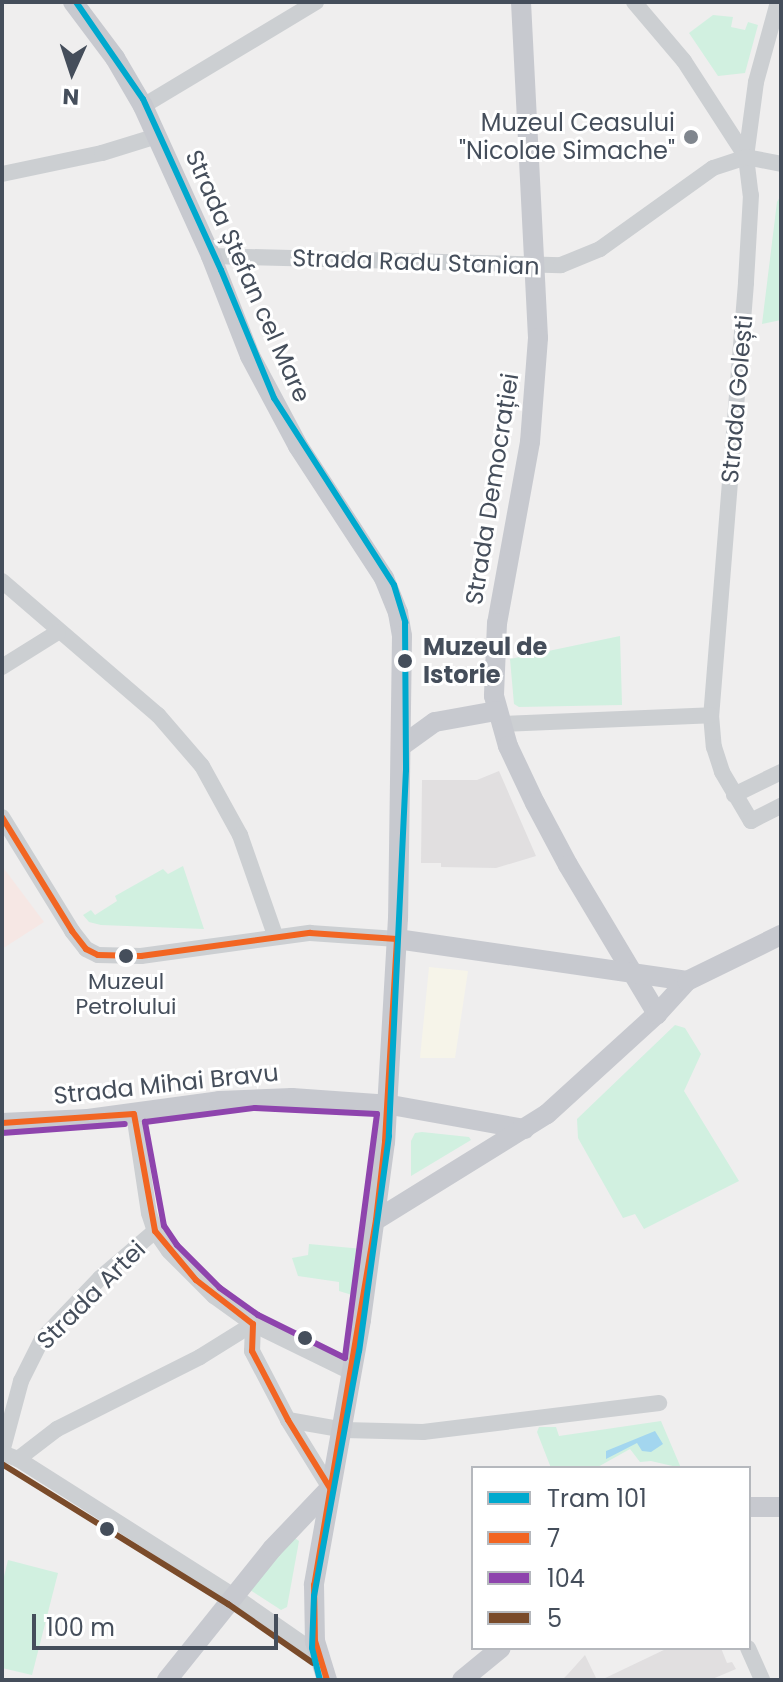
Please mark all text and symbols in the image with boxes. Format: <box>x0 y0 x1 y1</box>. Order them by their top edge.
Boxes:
north arrow <box>32 32 112 112</box>
text: N <box>62 81 80 112</box>
place label: Muzeul Ceasului "Nicolae Simache" <box>459 109 675 165</box>
marker: Muzeul Ceasului "Nicolae Simache" <box>682 128 700 146</box>
street label: Strada Ștefan cel Mare <box>179 145 317 407</box>
street label: Strada Radu Stanian <box>292 243 540 281</box>
street label: Strada Golești <box>715 314 759 484</box>
street label: Strada Democrației <box>459 371 525 607</box>
place label: Muzeul de Istorie <box>423 633 547 689</box>
marker: Muzeul de Istorie <box>394 650 416 672</box>
marker: Muzeul Petrolului <box>118 948 134 964</box>
place label: Muzeul Petrolului <box>75 968 177 1020</box>
street label: Strada Mihai Bravu <box>52 1058 280 1110</box>
street label: Strada Artei <box>31 1235 151 1355</box>
unlabelled marker <box>297 1330 313 1346</box>
legend <box>471 1466 751 1650</box>
text: Tram 101 <box>547 1482 647 1515</box>
unlabelled marker <box>99 1521 115 1537</box>
text: 7 <box>547 1522 560 1555</box>
text: 104 <box>547 1562 585 1595</box>
scale bar <box>36 1598 282 1648</box>
text: 5 <box>547 1602 562 1635</box>
text: 100 m <box>46 1611 115 1644</box>

